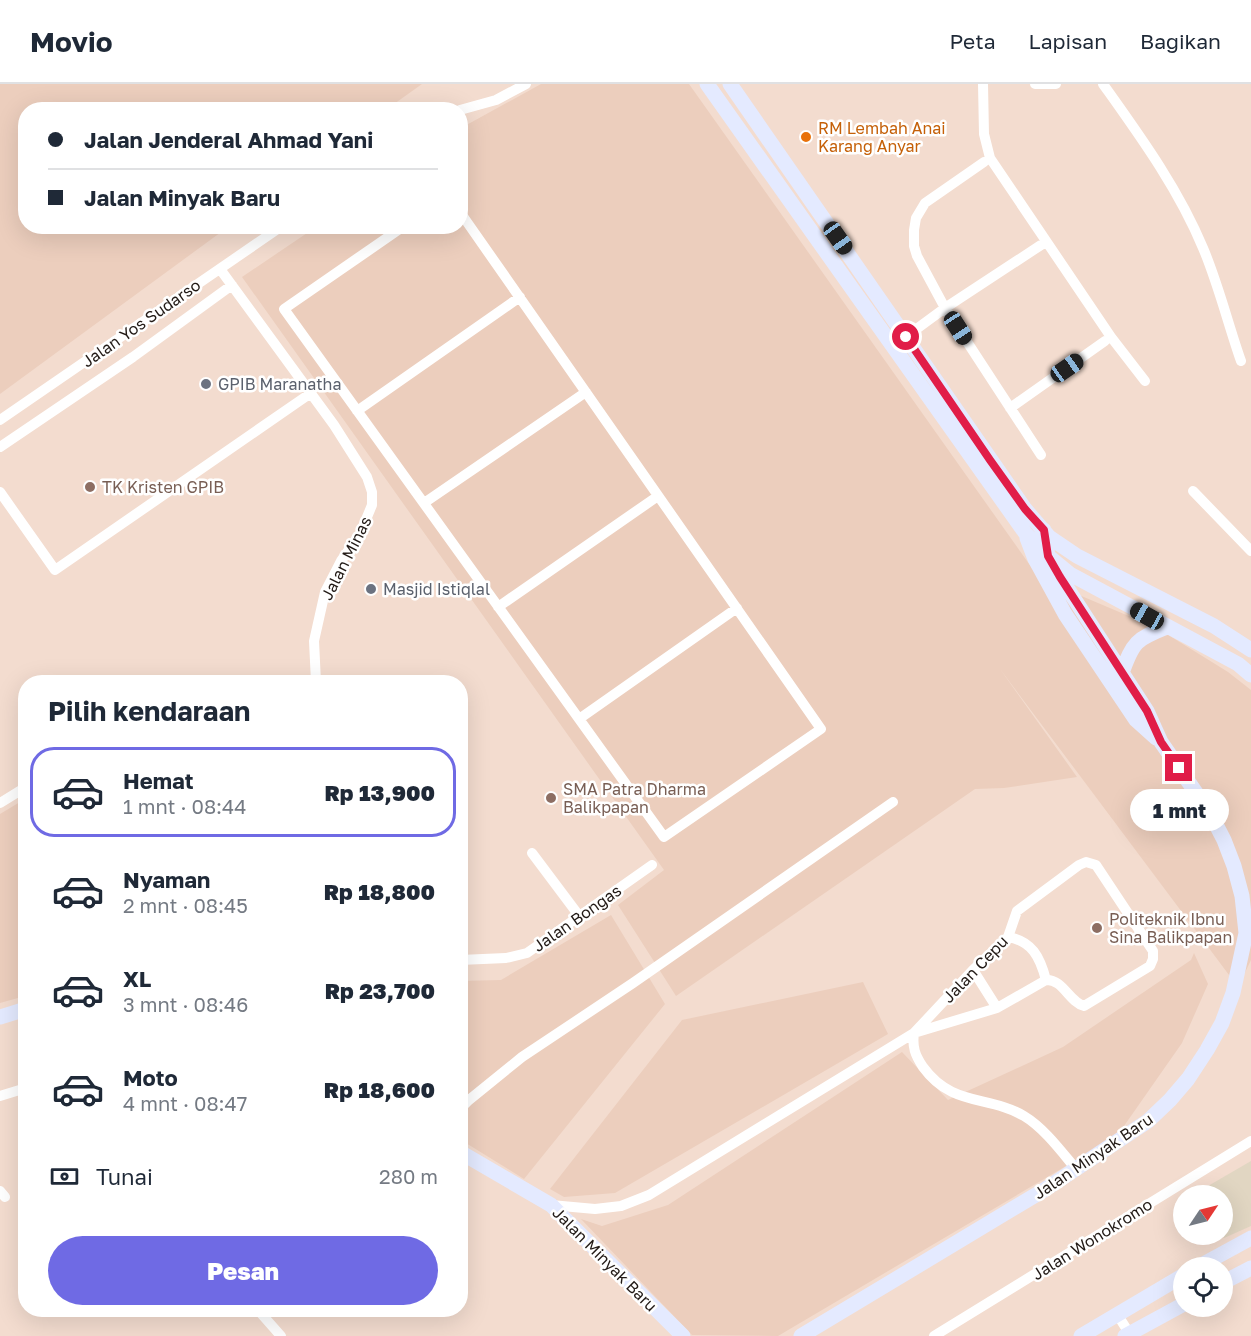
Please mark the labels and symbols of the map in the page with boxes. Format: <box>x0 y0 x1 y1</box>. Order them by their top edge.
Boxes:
place label: RM Lembah Anai Karang Anyar <box>818 118 946 156</box>
marker: RM Lembah Anai Karang Anyar <box>799 130 813 144</box>
car <box>820 218 856 258</box>
street label: Jalan Yos Sudarso <box>78 275 204 371</box>
car <box>941 308 975 348</box>
route start <box>892 323 919 350</box>
car <box>1047 350 1087 386</box>
place label: GPIB Maranatha <box>218 374 341 394</box>
marker: GPIB Maranatha <box>199 377 213 391</box>
place label: TK Kristen GPIB <box>102 477 224 497</box>
marker: TK Kristen GPIB <box>83 480 97 494</box>
street label: Jalan Minas <box>316 513 376 603</box>
place label: Masjid Istiqlal <box>383 579 490 599</box>
marker: Masjid Istiqlal <box>364 582 378 596</box>
car <box>1127 599 1167 633</box>
route end <box>1165 754 1192 781</box>
place label: SMA Patra Dharma Balikpapan <box>563 779 706 817</box>
callout: 1 mnt <box>1130 789 1228 831</box>
marker: SMA Patra Dharma Balikpapan <box>544 791 558 805</box>
street label: Jalan Bongas <box>529 880 625 956</box>
place label: Politeknik Ibnu Sina Balikpapan <box>1109 909 1232 947</box>
marker: Politeknik Ibnu Sina Balikpapan <box>1090 921 1104 935</box>
street label: Jalan Cepu <box>938 931 1012 1007</box>
street label: Jalan Minyak Baru <box>1029 1109 1157 1203</box>
north arrow <box>1173 1185 1233 1245</box>
street label: Jalan Wonokromo <box>1028 1194 1156 1284</box>
street label: Jalan Minyak Baru <box>549 1203 661 1315</box>

